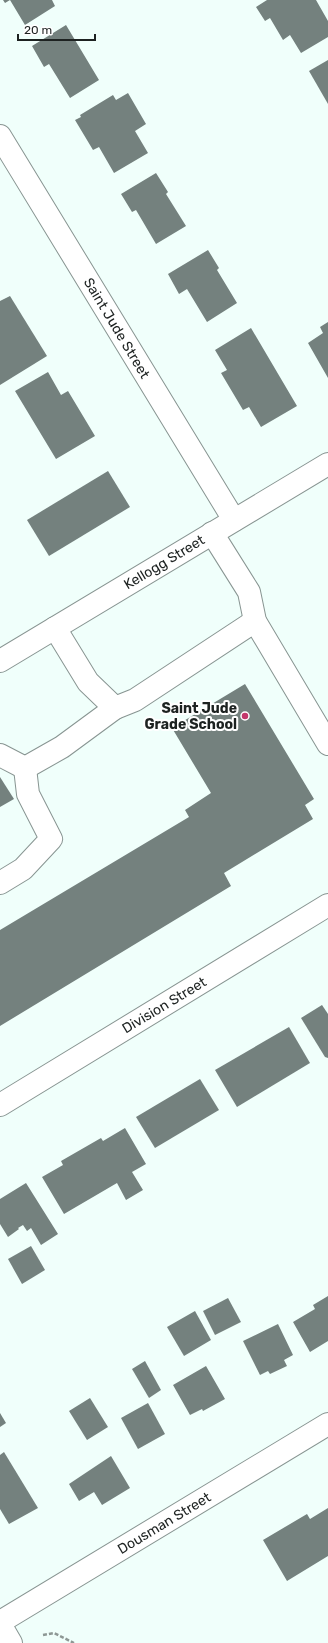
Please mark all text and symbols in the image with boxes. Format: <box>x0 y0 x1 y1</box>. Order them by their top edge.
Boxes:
scale bar <box>18 16 95 42</box>
text: 20 m <box>24 23 52 37</box>
street label: Saint Jude Street <box>80 275 154 382</box>
street label: Kellogg Street <box>121 531 208 593</box>
place label: Saint Jude Grade School <box>145 700 237 733</box>
marker: Saint Jude Grade School <box>240 711 250 721</box>
street label: Division Street <box>119 973 210 1037</box>
street label: Dousman Street <box>115 1489 214 1558</box>

